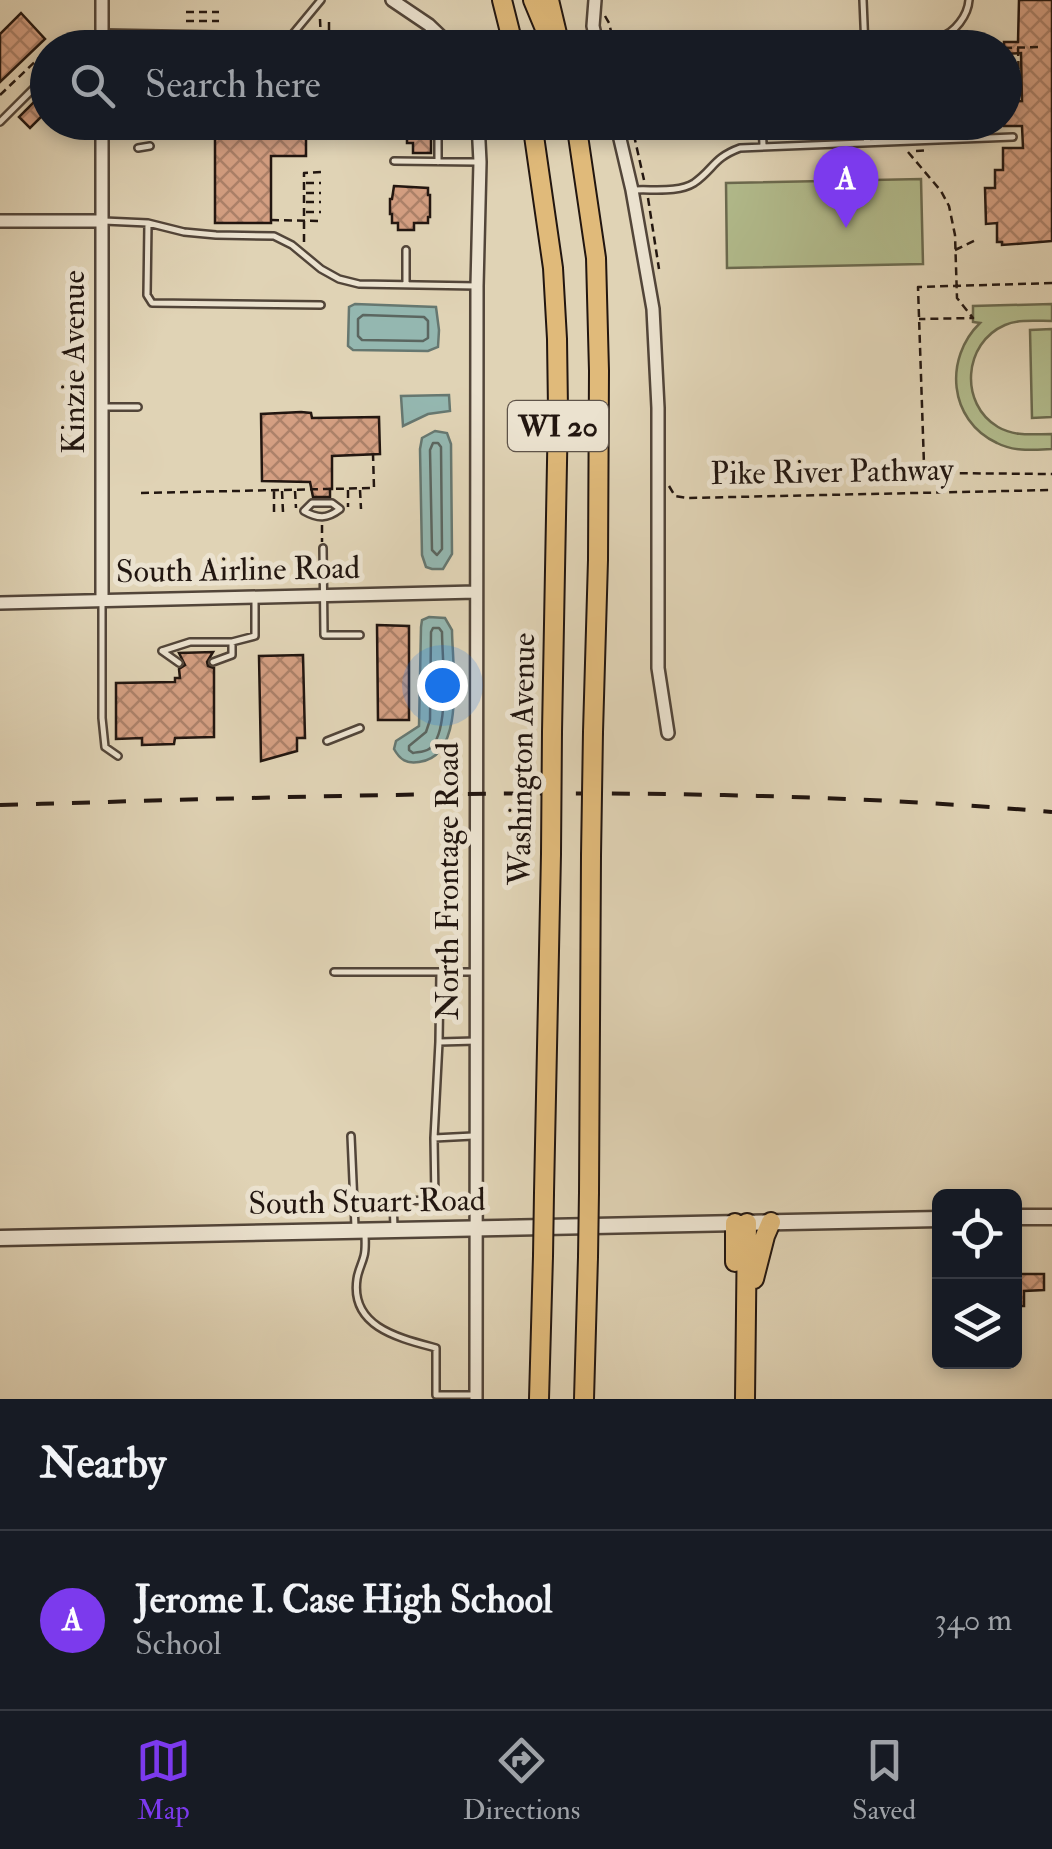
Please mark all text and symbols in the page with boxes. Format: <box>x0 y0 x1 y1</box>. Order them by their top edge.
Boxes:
search box <box>30 30 1022 140</box>
icon: search <box>65 58 120 113</box>
text: Search here <box>145 61 321 109</box>
pin: A <box>814 146 878 228</box>
street label: Kinzie Avenue <box>54 270 94 454</box>
road number: WI 20 <box>508 401 608 451</box>
street label: Pike River Pathway <box>710 450 955 494</box>
street label: South Airline Road <box>115 548 361 592</box>
street label: Washington Avenue <box>500 632 544 887</box>
your location <box>417 660 468 711</box>
street label: North Frontage Road <box>428 742 468 1020</box>
street label: South Stuart Road <box>248 1180 486 1224</box>
map controls <box>932 1189 1022 1369</box>
button: locate <box>932 1189 1022 1279</box>
button: layers <box>932 1279 1022 1369</box>
text: Nearby <box>40 1438 166 1490</box>
text: Jerome I. Case High School <box>135 1576 552 1624</box>
text: A <box>62 1600 83 1640</box>
text: 340 m <box>935 1600 1012 1640</box>
text: School <box>135 1624 221 1664</box>
tab: Map <box>136 1733 191 1828</box>
tab: Directions <box>463 1733 580 1828</box>
tab: Saved <box>852 1733 916 1828</box>

